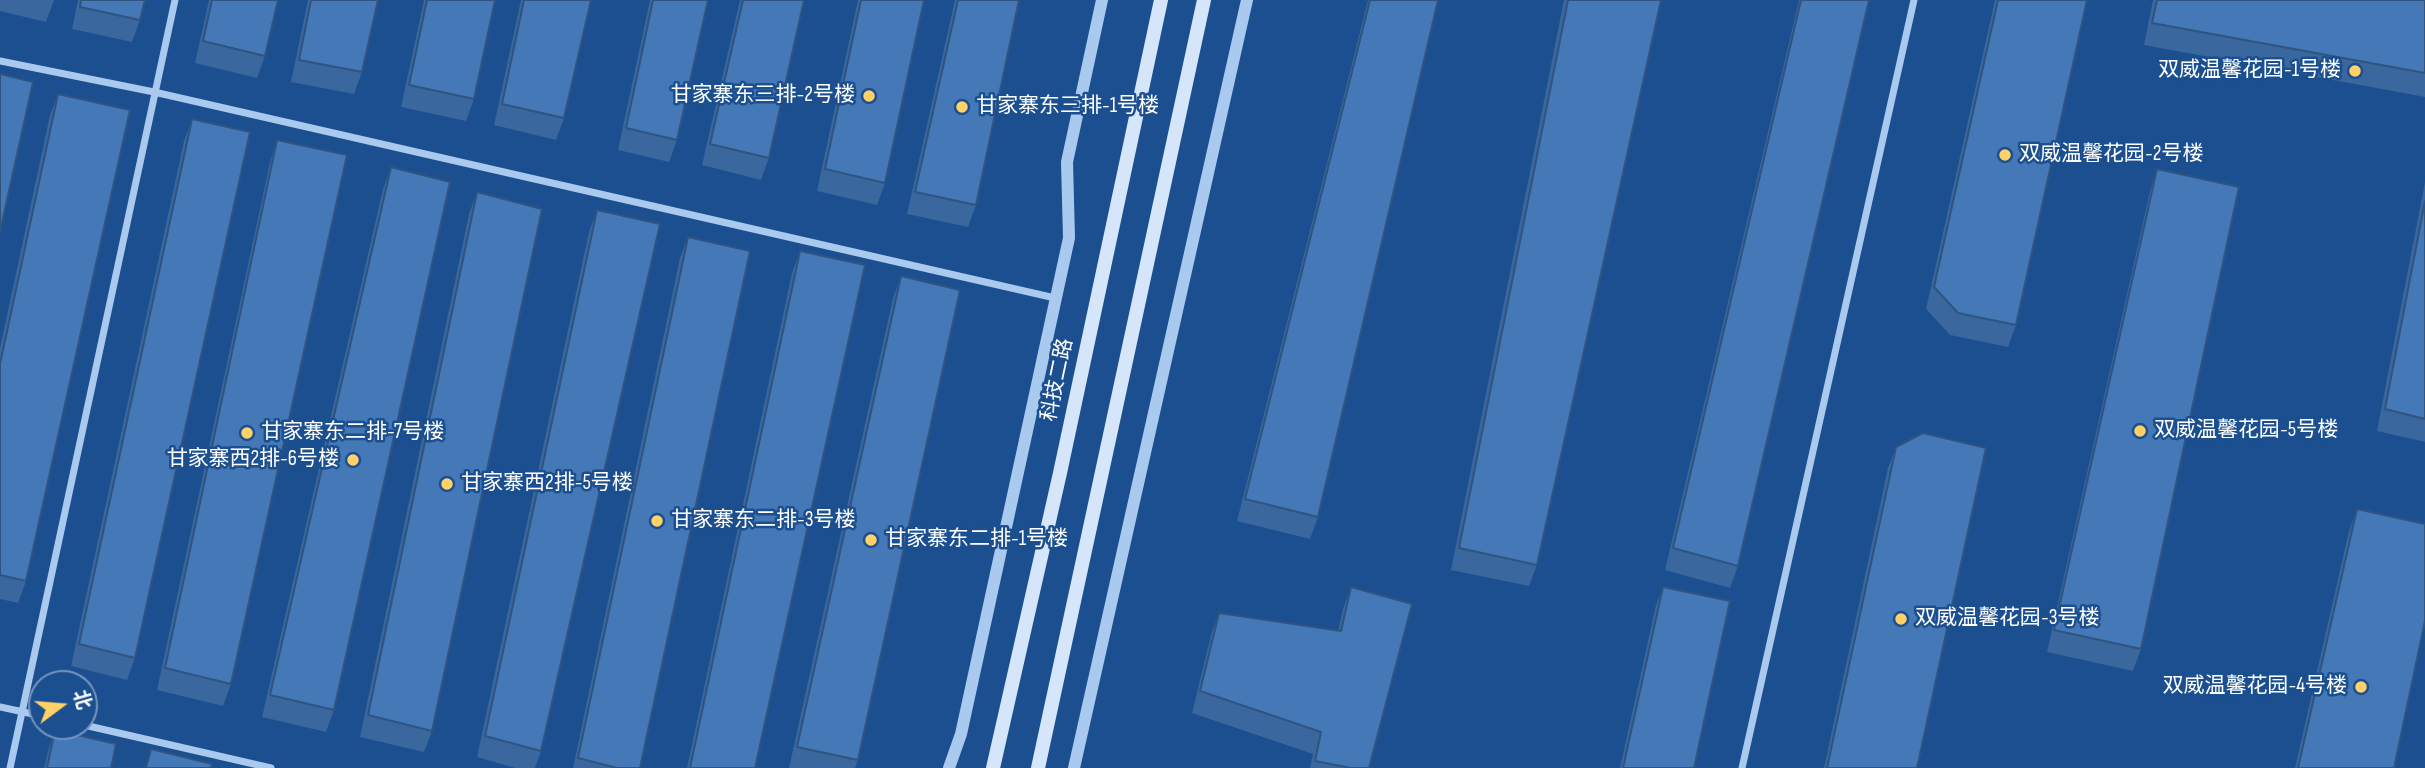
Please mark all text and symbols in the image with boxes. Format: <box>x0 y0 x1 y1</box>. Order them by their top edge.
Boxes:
place label: 双威温馨花园-1号楼 <box>2158 58 2341 84</box>
marker: 双威温馨花园-1号楼 <box>2347 63 2363 79</box>
place label: 甘家寨东三排-2号楼 <box>671 83 855 109</box>
marker: 甘家寨东三排-2号楼 <box>861 88 877 104</box>
place label: 甘家寨东三排-1号楼 <box>976 94 1159 120</box>
marker: 甘家寨东三排-1号楼 <box>954 99 970 115</box>
place label: 双威温馨花园-2号楼 <box>2019 142 2203 168</box>
marker: 双威温馨花园-2号楼 <box>1997 147 2013 163</box>
street label: 科技二路 <box>1037 336 1079 424</box>
place label: 双威温馨花园-5号楼 <box>2154 418 2338 444</box>
place label: 甘家寨东二排-7号楼 <box>261 420 444 446</box>
marker: 双威温馨花园-5号楼 <box>2132 423 2148 439</box>
marker: 甘家寨东二排-7号楼 <box>239 425 255 441</box>
place label: 甘家寨西2排-6号楼 <box>166 447 339 473</box>
marker: 甘家寨西2排-6号楼 <box>345 452 361 468</box>
place label: 甘家寨西2排-5号楼 <box>461 471 633 497</box>
marker: 甘家寨西2排-5号楼 <box>439 476 455 492</box>
place label: 甘家寨东二排-3号楼 <box>671 508 856 534</box>
marker: 甘家寨东二排-3号楼 <box>649 513 665 529</box>
place label: 甘家寨东二排-1号楼 <box>885 527 1068 553</box>
marker: 甘家寨东二排-1号楼 <box>863 532 879 548</box>
place label: 双威温馨花园-3号楼 <box>1915 606 2100 632</box>
marker: 双威温馨花园-3号楼 <box>1893 611 1909 627</box>
north arrow <box>28 670 98 740</box>
place label: 双威温馨花园-4号楼 <box>2162 674 2347 700</box>
marker: 双威温馨花园-4号楼 <box>2353 679 2369 695</box>
text: 北 <box>68 687 95 712</box>

